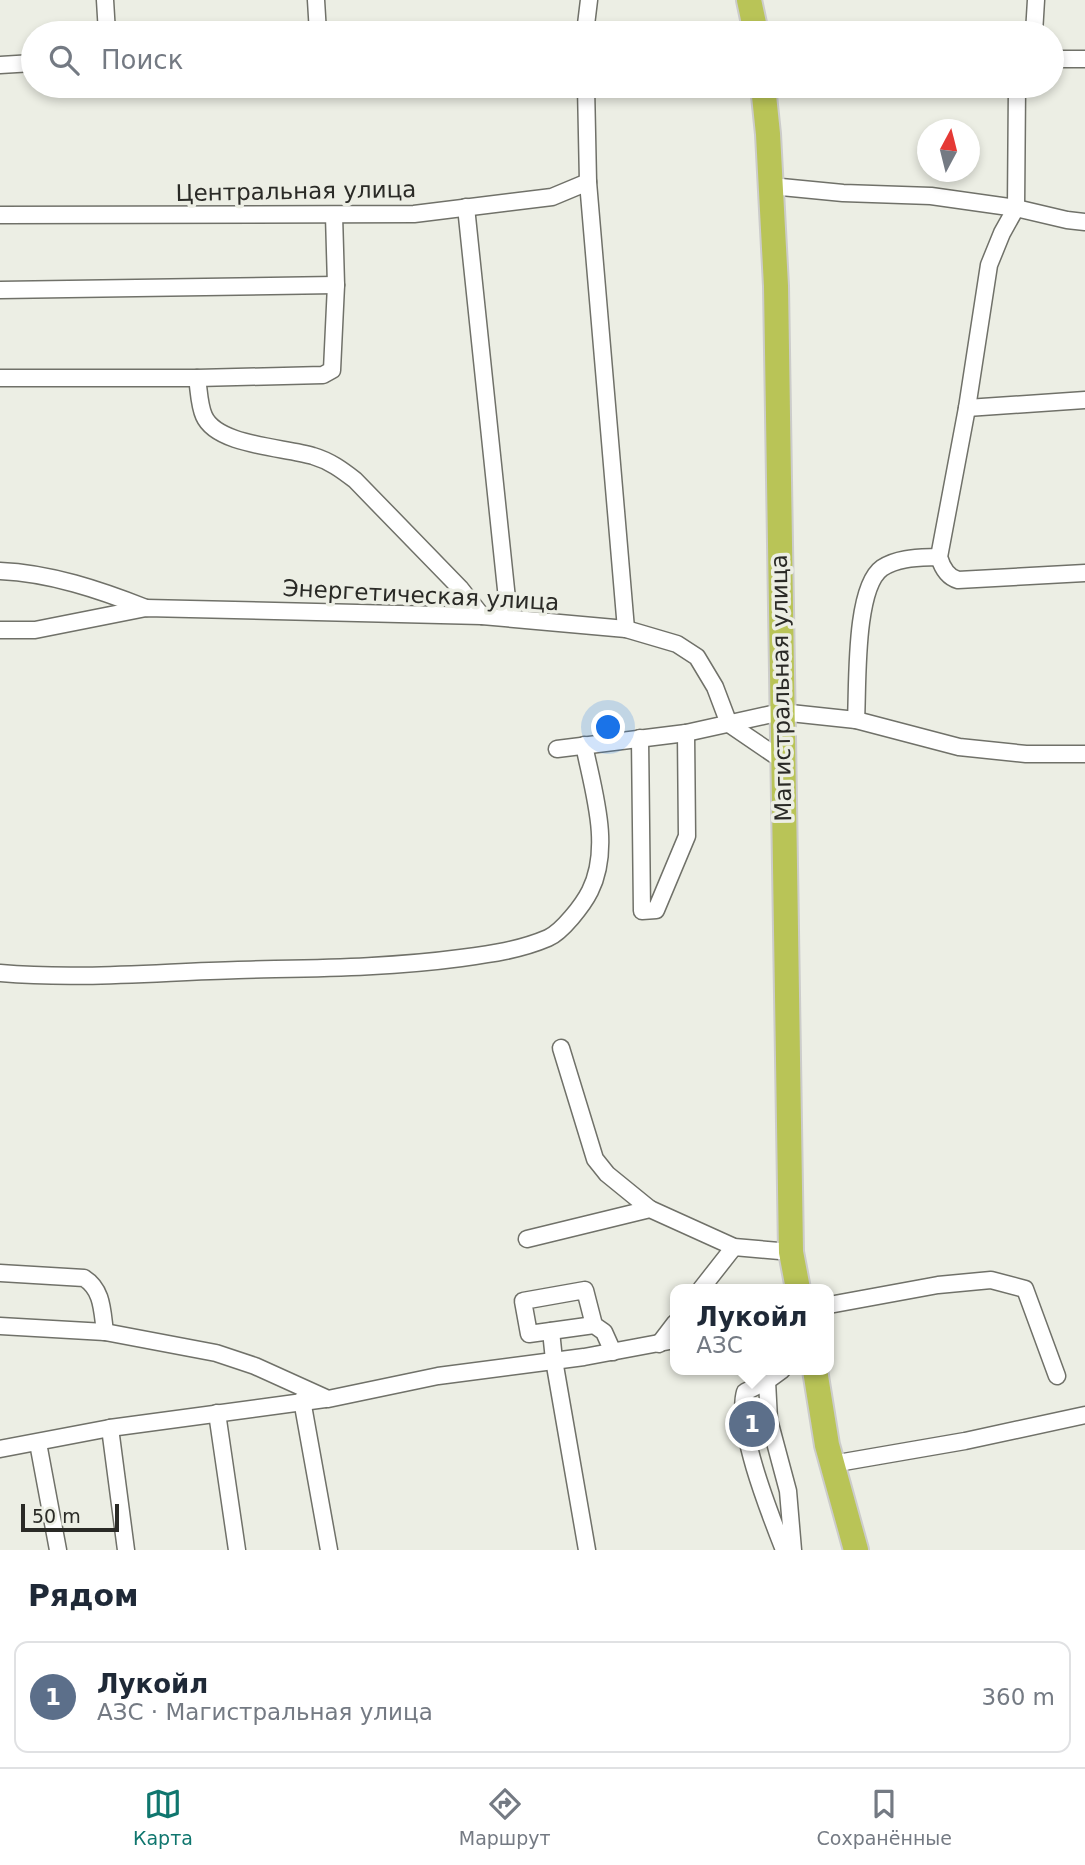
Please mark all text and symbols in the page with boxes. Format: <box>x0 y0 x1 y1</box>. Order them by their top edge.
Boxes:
search box <box>21 21 1064 98</box>
icon: search <box>45 41 83 79</box>
text: Поиск <box>101 45 183 75</box>
north arrow <box>917 119 980 182</box>
street label: Центральная улица <box>175 176 417 206</box>
street label: Магистральная улица <box>766 554 796 822</box>
street label: Энергетическая улица <box>282 575 560 615</box>
your location <box>591 710 625 744</box>
popup <box>670 1284 834 1375</box>
text: Лукойл <box>696 1302 808 1332</box>
text: АЗС <box>696 1332 743 1358</box>
pin: 1 <box>729 1398 775 1450</box>
scale bar <box>21 1501 119 1533</box>
text: 50 m <box>32 1505 81 1527</box>
text: Рядом <box>28 1578 139 1613</box>
text: Лукойл <box>97 1669 208 1699</box>
text: 1 <box>45 1684 61 1710</box>
text: 360 m <box>981 1684 1055 1710</box>
text: АЗС · Магистральная улица <box>97 1699 433 1725</box>
tab: Карта <box>133 1785 193 1849</box>
tab: Маршрут <box>459 1785 551 1849</box>
tab: Сохранённые <box>817 1785 952 1849</box>

